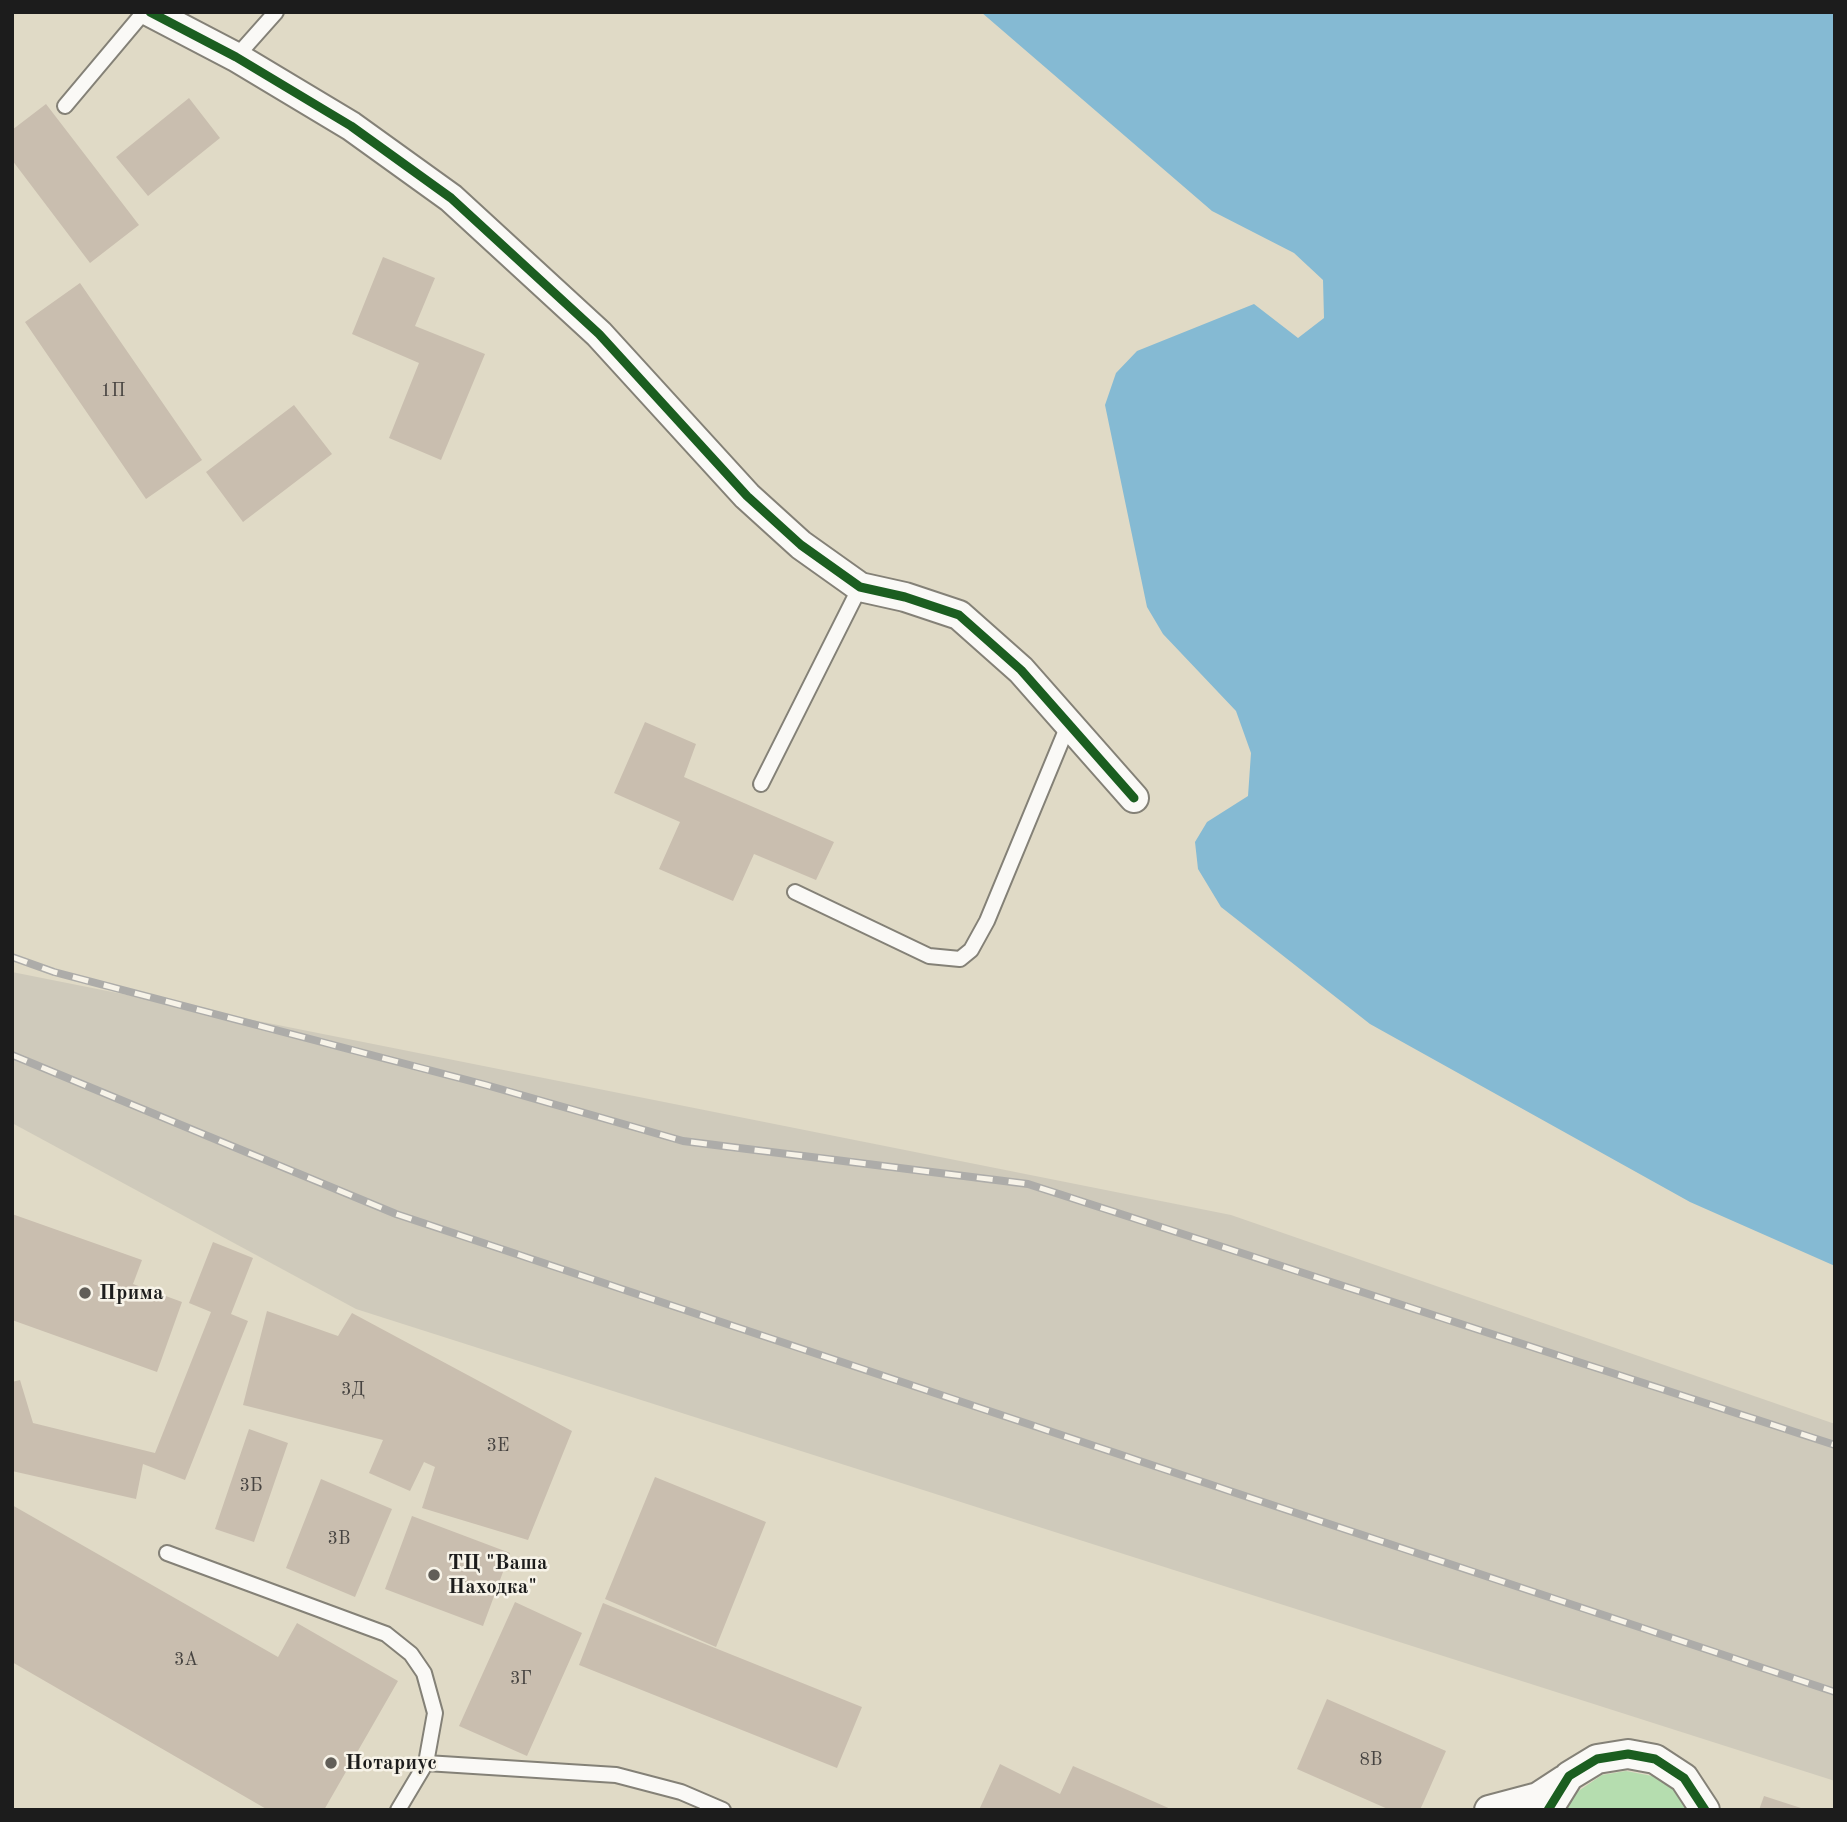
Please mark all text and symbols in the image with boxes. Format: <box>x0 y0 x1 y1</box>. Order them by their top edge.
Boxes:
house number: 1П <box>101 380 125 402</box>
place label: Прима <box>99 1280 164 1306</box>
marker: Прима <box>77 1285 93 1301</box>
house number: 3Д <box>341 1379 365 1401</box>
house number: 3Е <box>487 1435 509 1457</box>
house number: 3Б <box>239 1475 263 1497</box>
house number: 3В <box>328 1528 350 1550</box>
place label: ТЦ "Ваша Находка" <box>448 1550 548 1600</box>
marker: ТЦ "Ваша Находка" <box>426 1567 442 1583</box>
house number: 3А <box>174 1649 198 1671</box>
house number: 3Г <box>510 1668 532 1690</box>
house number: 8В <box>1360 1749 1382 1771</box>
place label: Нотариус <box>345 1750 437 1776</box>
marker: Нотариус <box>323 1755 339 1771</box>

